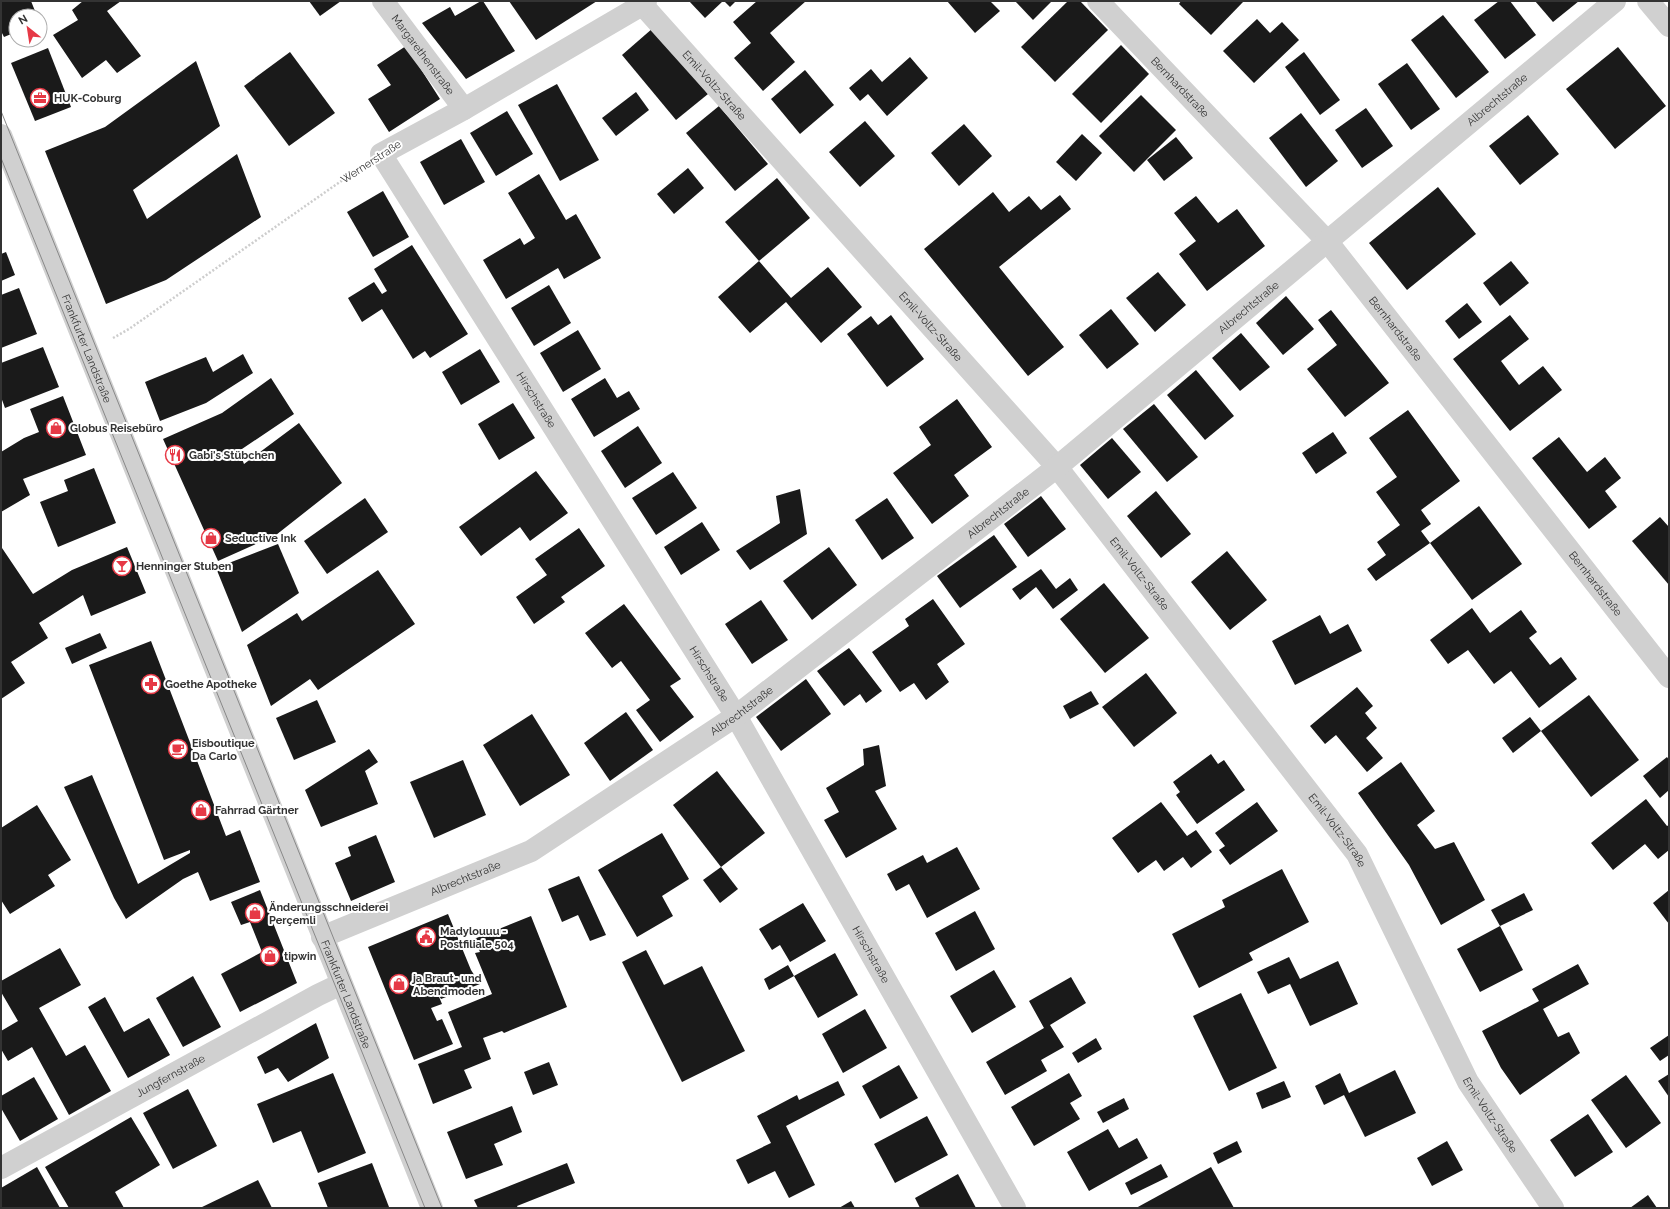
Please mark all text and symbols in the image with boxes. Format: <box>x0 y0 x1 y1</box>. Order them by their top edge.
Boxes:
north arrow <box>8 8 48 48</box>
text: N <box>16 12 30 28</box>
street label: Margarethenstraße <box>389 12 458 98</box>
street label: Emil-Voltz-Straße <box>680 48 749 123</box>
street label: Bernhardstraße <box>1148 54 1212 120</box>
street label: Albrechtstraße <box>1464 70 1530 129</box>
office icon: HUK-Coburg <box>29 87 51 109</box>
place label: HUK-Coburg <box>54 92 121 105</box>
street label: Wernerstraße <box>338 137 404 186</box>
street label: Albrechtstraße <box>1215 278 1282 336</box>
street label: Emil-Voltz-Straße <box>896 289 966 364</box>
street label: Frankfurter Landstraße <box>59 292 115 405</box>
street label: Bernhardstraße <box>1366 294 1425 364</box>
street label: Hirschstraße <box>514 369 559 431</box>
shop icon: Globus Reisebüro <box>45 417 67 439</box>
place label: Globus Reisebüro <box>70 422 163 435</box>
restaurant icon: Gabi's Stübchen <box>164 444 186 466</box>
place label: Gabi's Stübchen <box>189 449 275 462</box>
street label: Albrechtstraße <box>964 484 1032 541</box>
shop icon: Seductive Ink <box>200 527 222 549</box>
place label: Seductive Ink <box>225 532 297 545</box>
street label: Emil-Voltz-Straße <box>1107 535 1172 613</box>
street label: Bernhardstraße <box>1566 549 1625 619</box>
bar icon: Henninger Stuben <box>111 555 133 577</box>
place label: Henninger Stuben <box>136 560 232 573</box>
street label: Hirschstraße <box>687 643 732 705</box>
pharmacy icon: Goethe Apotheke <box>140 673 162 695</box>
place label: Goethe Apotheke <box>165 678 257 691</box>
street label: Albrechtstraße <box>707 683 776 738</box>
place label: Eisboutique Da Carlo <box>192 737 255 763</box>
cafe icon: Eisboutique Da Carlo <box>167 738 189 760</box>
street label: Emil-Voltz-Straße <box>1306 791 1369 870</box>
shop icon: Fahrrad Gärtner <box>190 799 212 821</box>
place label: Fahrrad Gärtner <box>215 804 299 817</box>
street label: Albrechtstraße <box>428 858 503 898</box>
place label: Änderungsschneiderei Perçemli <box>269 900 389 927</box>
shop icon: Änderungsschneiderei Perçemli <box>244 902 266 924</box>
street label: Hirschstraße <box>850 924 893 986</box>
place label: Madylouuu - Postfiliale 504 <box>440 925 514 951</box>
public building icon: Madylouuu - Postfiliale 504 <box>415 926 437 948</box>
street label: Frankfurter Landstraße <box>319 938 374 1051</box>
shop icon: tipwin <box>259 945 281 967</box>
place label: tipwin <box>284 950 317 963</box>
place label: ja Braut- und Abendmoden <box>411 972 485 998</box>
shop icon: ja Braut- und Abendmoden <box>388 973 410 995</box>
street label: Jungfernstraße <box>134 1051 208 1100</box>
street label: Emil-Voltz-Straße <box>1460 1075 1521 1156</box>

